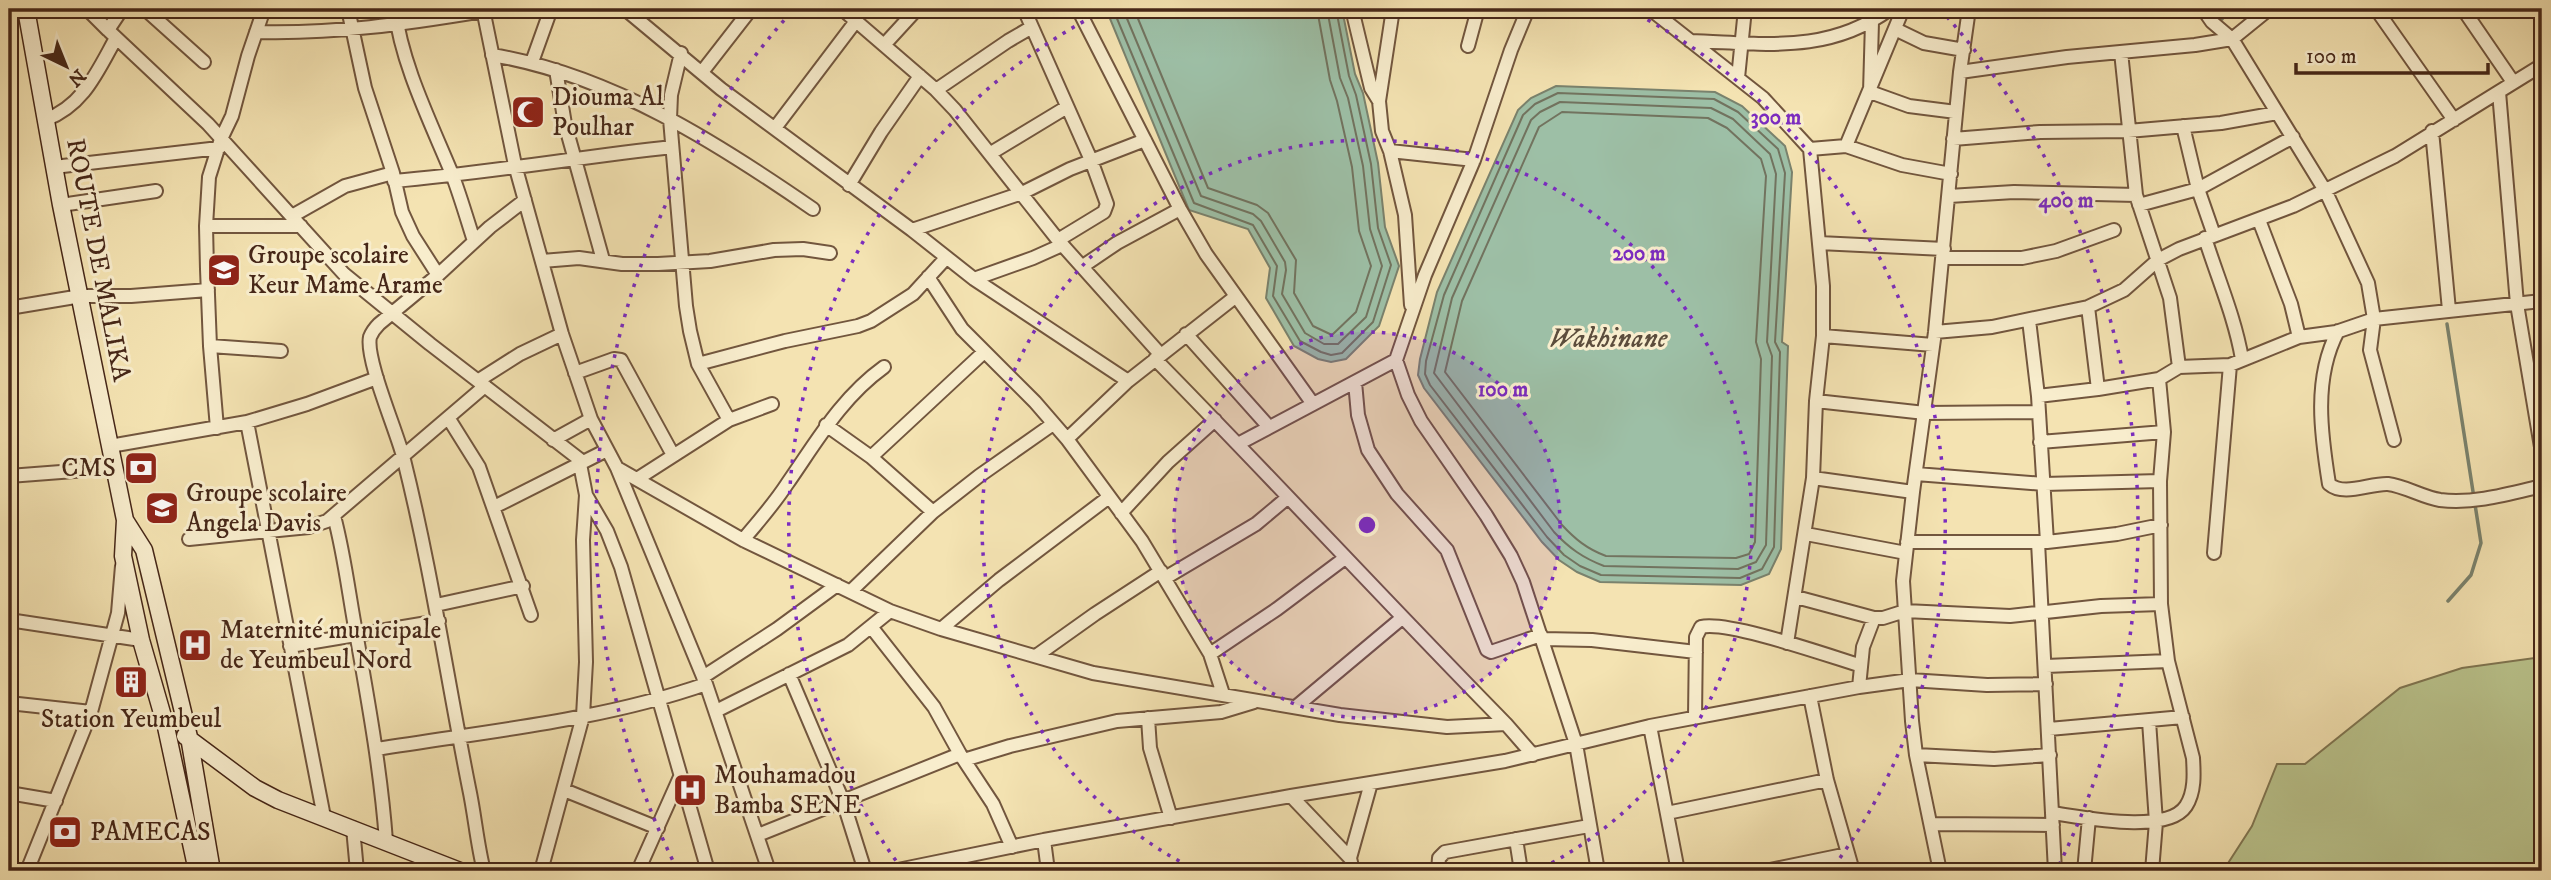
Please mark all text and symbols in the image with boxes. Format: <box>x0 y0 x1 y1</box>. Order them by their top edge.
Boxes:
north arrow <box>32 32 102 102</box>
scale bar <box>2296 32 2488 76</box>
text: 100 m <box>2306 44 2357 70</box>
text: N <box>63 64 90 91</box>
place label: Diouma Al Poulhar <box>552 81 664 144</box>
mosque icon: Diouma Al Poulhar <box>509 93 547 131</box>
text: 300 m <box>1751 105 1802 131</box>
street label: ROUTE DE MALIKA <box>58 136 138 385</box>
text: 400 m <box>2039 188 2094 214</box>
place label: Groupe scolaire Keur Mame Arame <box>248 239 443 302</box>
text: 200 m <box>1612 241 1666 267</box>
school or university icon: Groupe scolaire Keur Mame Arame <box>205 251 243 289</box>
water label: Wakhinane <box>1549 321 1669 356</box>
text: 100 m <box>1478 377 1528 403</box>
bank icon: CMS <box>122 449 160 487</box>
place label: CMS <box>61 452 116 485</box>
place label: Groupe scolaire Angela Davis <box>186 477 347 540</box>
school or university icon: Groupe scolaire Angela Davis <box>143 489 181 527</box>
centre of rings <box>1355 513 1379 537</box>
place label: Maternité municipale de Yeumbeul Nord <box>220 614 441 677</box>
hospital icon: Maternité municipale de Yeumbeul Nord <box>176 626 214 664</box>
building icon: Station Yeumbeul <box>112 663 150 701</box>
place label: Station Yeumbeul <box>41 703 222 736</box>
place label: Mouhamadou Bamba SENE <box>714 759 862 822</box>
hospital icon: Mouhamadou Bamba SENE <box>671 771 709 809</box>
bank icon: PAMECAS <box>46 813 84 851</box>
place label: PAMECAS <box>90 816 211 849</box>

